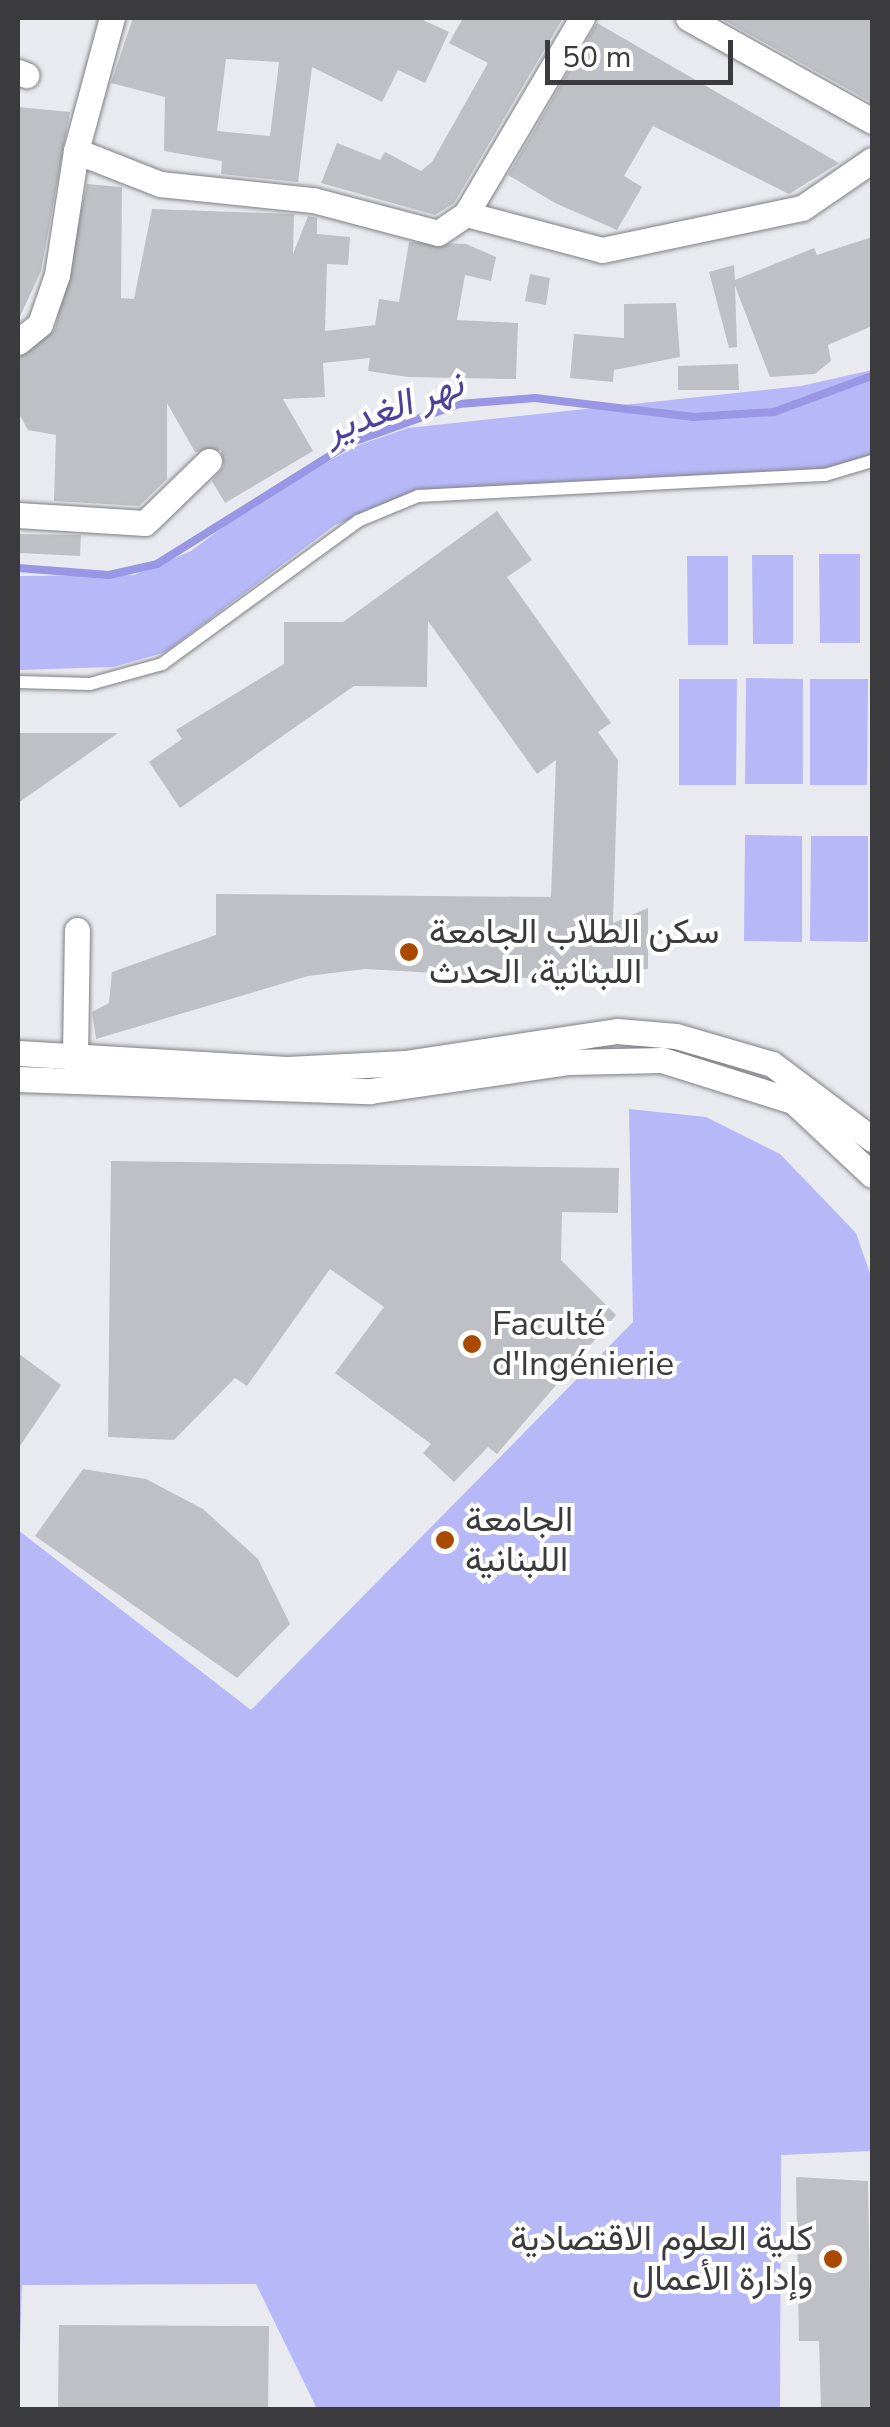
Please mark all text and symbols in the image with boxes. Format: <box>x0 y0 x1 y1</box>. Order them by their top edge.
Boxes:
scale bar <box>550 20 738 82</box>
text: 50 m <box>562 37 631 78</box>
water label: نهر الغدير <box>319 361 469 453</box>
place label: سكن الطلاب الجامعة اللبنانية، الحدث <box>429 911 719 993</box>
marker: سكن الطلاب الجامعة اللبنانية، الحدث <box>398 941 420 963</box>
place label: Faculté d'Ingénierie <box>492 1303 674 1385</box>
marker: Faculté d'Ingénierie <box>461 1333 483 1355</box>
place label: الجامعة اللبنانية <box>465 1499 573 1581</box>
marker: الجامعة اللبنانية <box>434 1529 456 1551</box>
place label: كلية العلوم الاقتصادية وإدارة الأعمال <box>510 2218 813 2300</box>
marker: كلية العلوم الاقتصادية وإدارة الأعمال <box>822 2248 844 2270</box>

